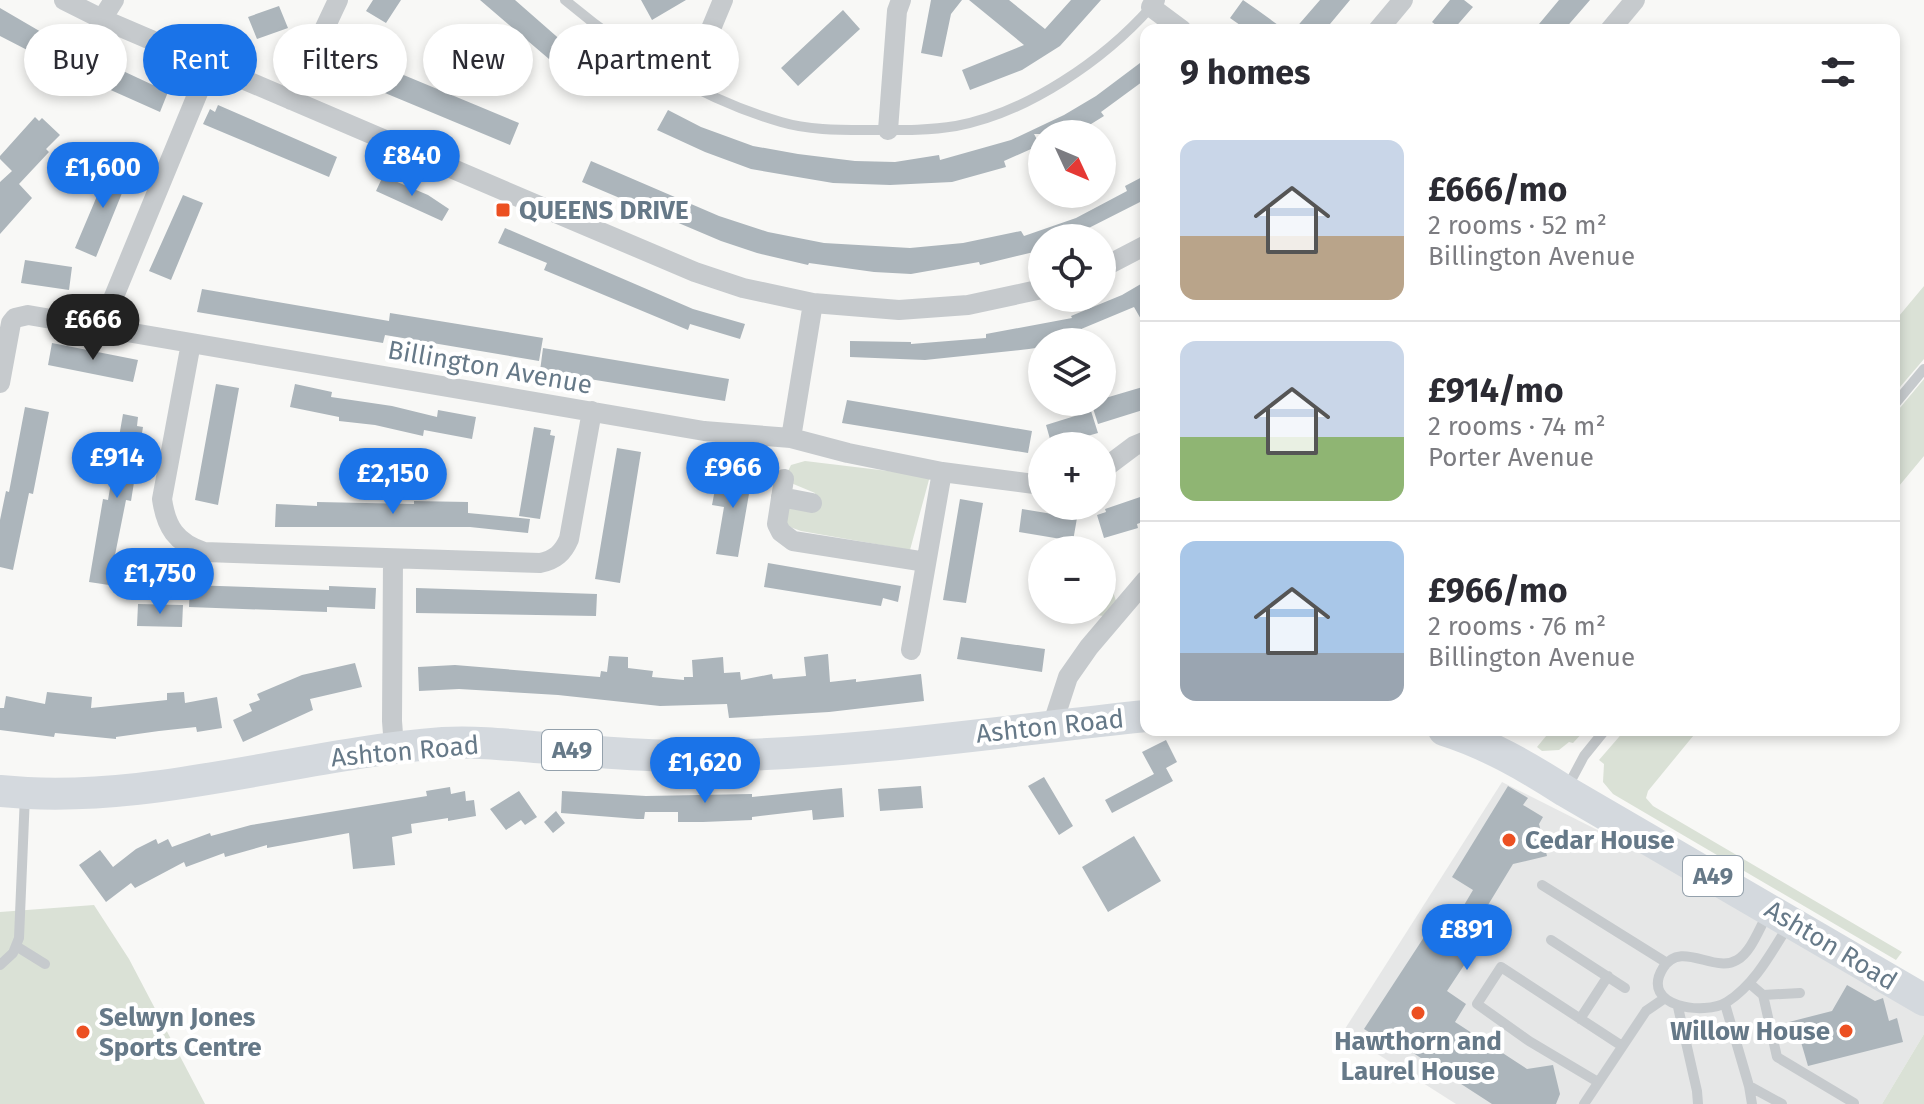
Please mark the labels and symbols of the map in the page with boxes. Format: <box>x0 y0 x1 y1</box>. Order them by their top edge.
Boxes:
north arrow <box>1028 120 1116 208</box>
pin: £840 <box>365 130 459 198</box>
pin: £1,600 <box>38 142 168 210</box>
place label: QUEENS DRIVE <box>519 195 689 226</box>
marker: QUEENS DRIVE <box>494 201 512 219</box>
pin: £666 <box>46 294 140 362</box>
street label: Billington Avenue <box>385 334 595 401</box>
pin: £914 <box>70 432 164 500</box>
pin: £966 <box>686 442 780 510</box>
pin: £2,150 <box>328 448 458 516</box>
pin: £1,750 <box>95 548 225 616</box>
street label: Ashton Road <box>975 703 1126 750</box>
street label: Ashton Road <box>330 730 480 773</box>
road number: A49 <box>542 730 602 770</box>
pin: £1,620 <box>640 737 770 805</box>
place label: Cedar House <box>1525 825 1675 856</box>
marker: Cedar House <box>1500 831 1518 849</box>
road number: A49 <box>1683 856 1743 896</box>
street label: Ashton Road <box>1759 894 1902 997</box>
pin: £891 <box>1420 904 1514 972</box>
place label: Selwyn Jones Sports Centre <box>99 1002 262 1063</box>
marker: Hawthorn and Laurel House <box>1409 1004 1427 1022</box>
place label: Willow House <box>1670 1016 1830 1047</box>
marker: Willow House <box>1837 1022 1855 1040</box>
marker: Selwyn Jones Sports Centre <box>74 1023 92 1041</box>
place label: Hawthorn and Laurel House <box>1334 1026 1502 1087</box>

